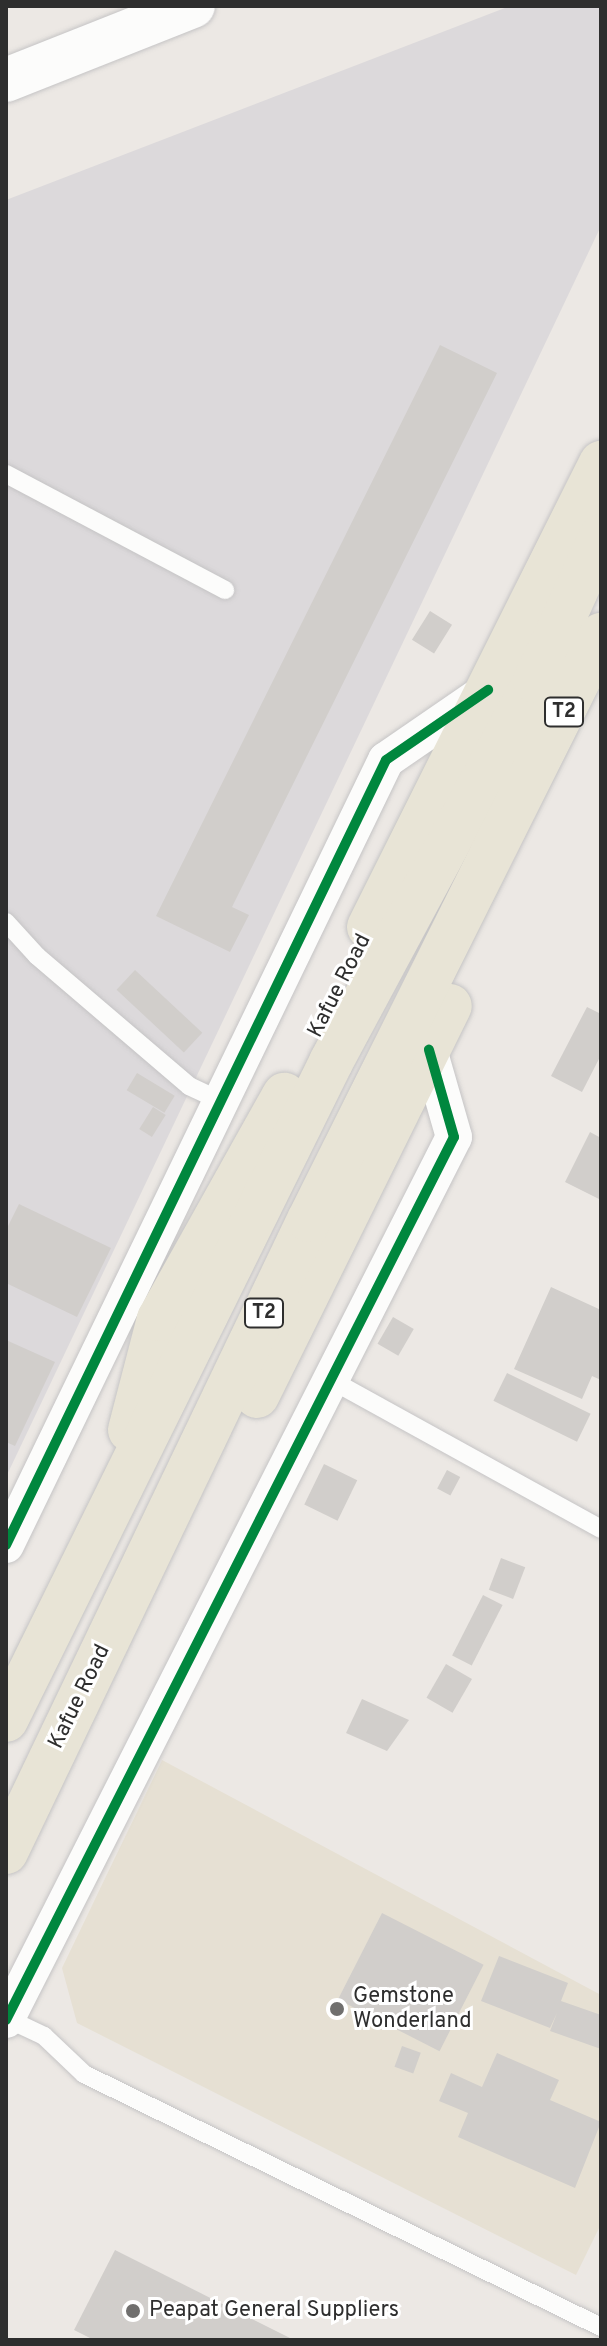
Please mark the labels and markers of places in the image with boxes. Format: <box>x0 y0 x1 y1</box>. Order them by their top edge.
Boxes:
place label: Gemstone Wonderland <box>353 1983 471 2034</box>
marker: Gemstone Wonderland <box>328 2000 346 2018</box>
place label: Peapat General Suppliers <box>149 2298 399 2324</box>
marker: Peapat General Suppliers <box>124 2302 142 2320</box>

